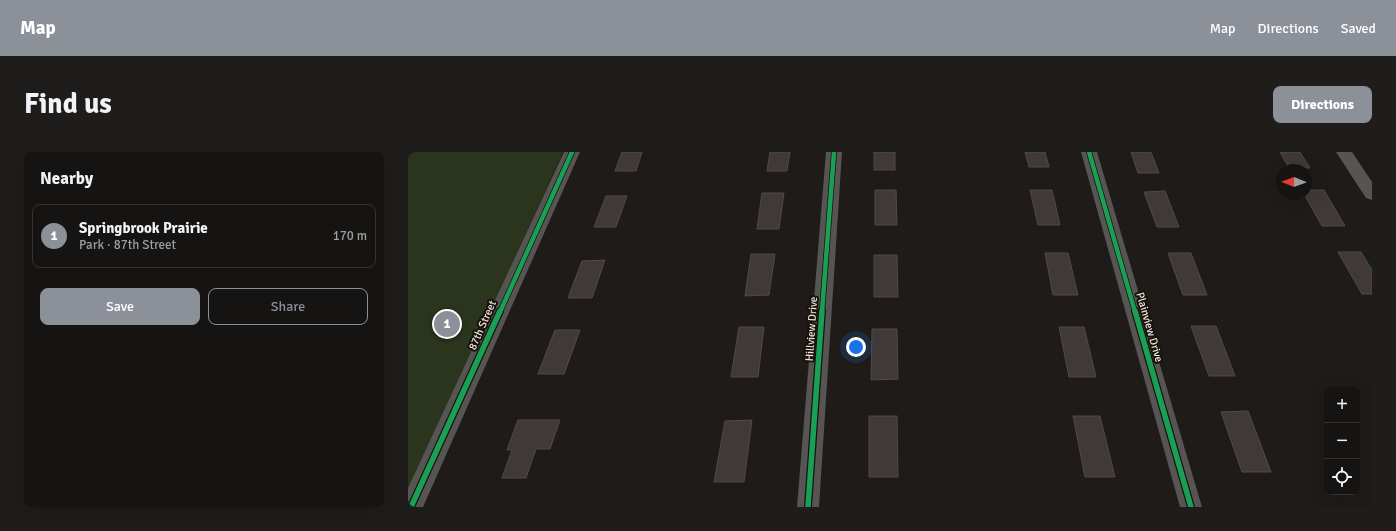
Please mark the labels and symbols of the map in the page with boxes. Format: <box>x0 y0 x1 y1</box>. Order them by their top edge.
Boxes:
north arrow <box>1276 164 1312 200</box>
street label: Plainview Drive <box>1133 291 1166 364</box>
street label: Hillview Drive <box>803 296 820 362</box>
street label: 87th Street <box>466 298 499 352</box>
pin: 1 <box>434 309 460 339</box>
your location <box>846 337 866 357</box>

